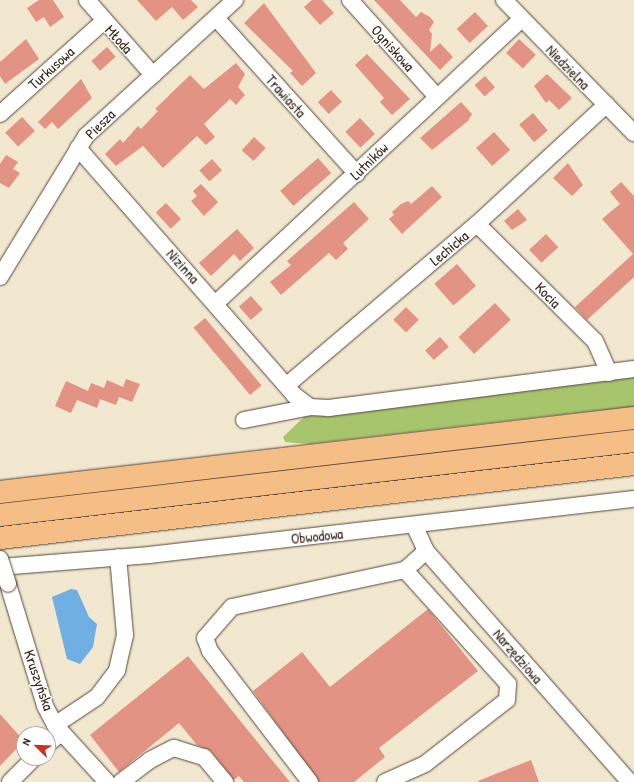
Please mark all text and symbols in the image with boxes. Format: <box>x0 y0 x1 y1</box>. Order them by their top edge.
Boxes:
street label: Młoda <box>101 21 137 57</box>
street label: Ogniskowa <box>368 21 418 75</box>
street label: Niedzielna <box>542 41 594 93</box>
street label: Turkusowa <box>24 43 78 93</box>
street label: Trawiasta <box>262 71 310 121</box>
street label: Piesza <box>81 105 119 143</box>
street label: Lutników <box>346 139 392 183</box>
street label: Lechicka <box>426 227 472 269</box>
street label: Nizinna <box>163 245 203 287</box>
street label: Kocia <box>531 278 565 312</box>
street label: Obwodowa <box>290 524 344 548</box>
street label: Narzędziowa <box>489 625 547 687</box>
street label: Kruszyńska <box>20 647 58 713</box>
north arrow <box>16 726 56 766</box>
text: N <box>18 736 33 747</box>

